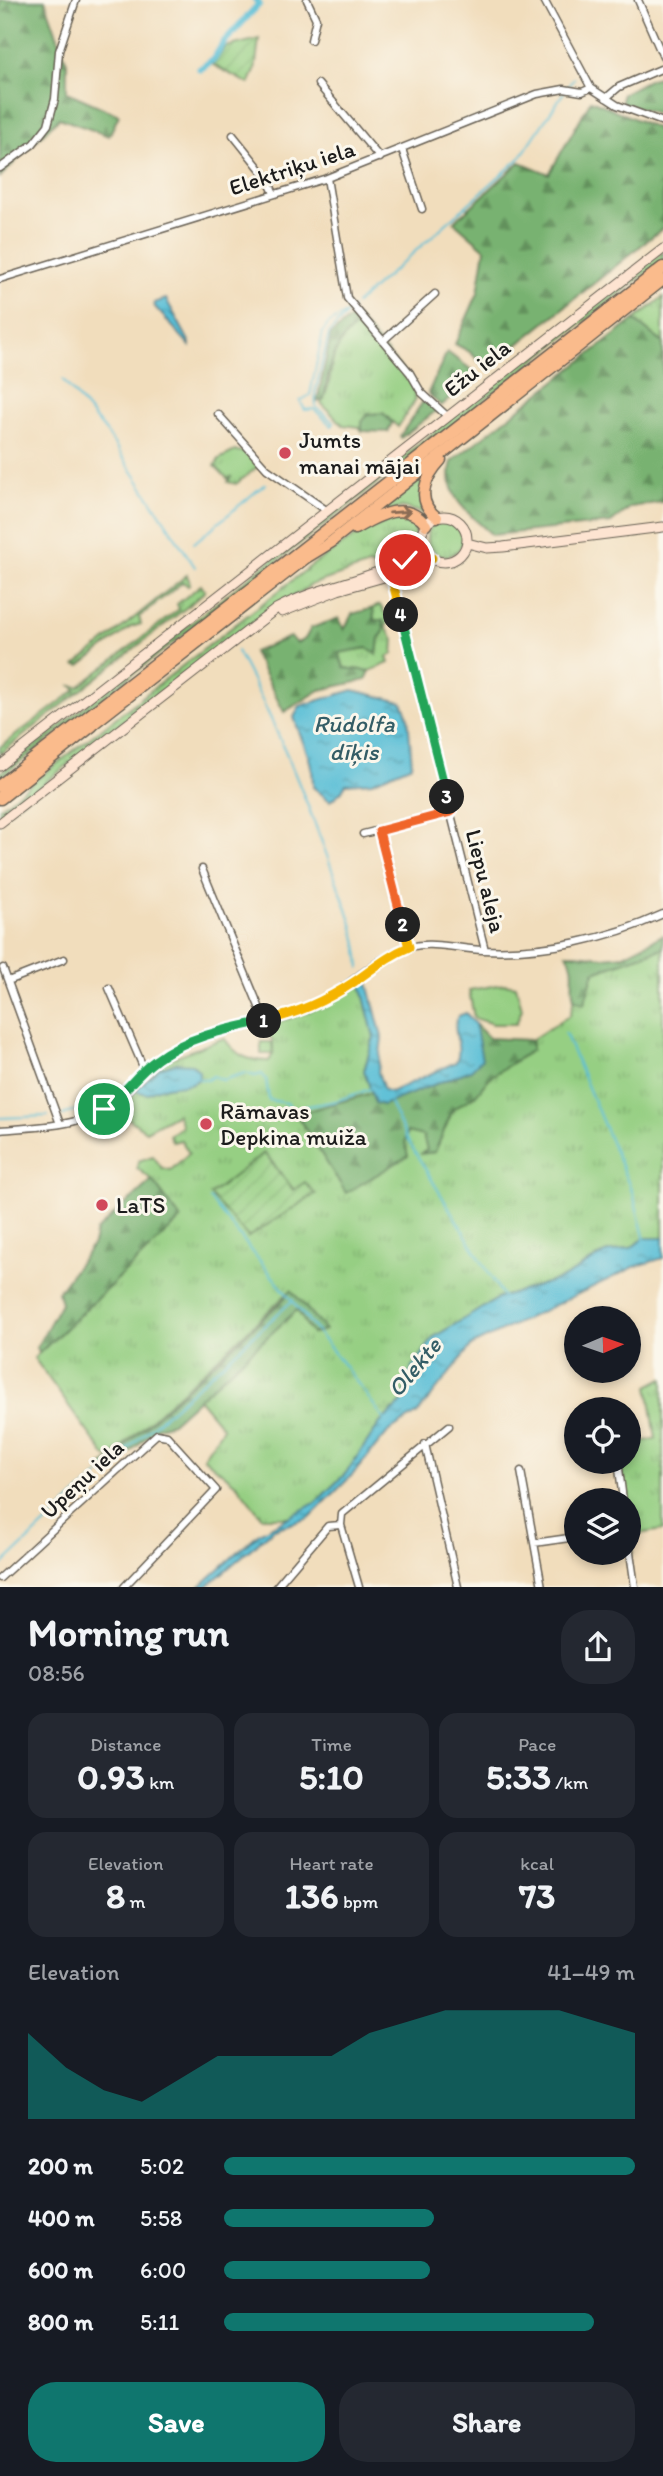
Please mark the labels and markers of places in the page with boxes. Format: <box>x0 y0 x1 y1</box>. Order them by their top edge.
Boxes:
place label: Jumts manai mājai <box>299 426 420 480</box>
marker: Jumts manai mājai <box>277 445 293 461</box>
pin <box>375 530 435 590</box>
pin: 4 <box>384 598 418 632</box>
pin: 3 <box>430 780 464 814</box>
pin: 2 <box>386 908 420 942</box>
pin: 1 <box>246 1004 282 1038</box>
pin <box>74 1079 134 1139</box>
place label: Rāmavas Depkina muiža <box>220 1097 367 1151</box>
marker: Rāmavas Depkina muiža <box>198 1116 214 1132</box>
place label: LaTS <box>116 1191 165 1219</box>
marker: LaTS <box>94 1197 110 1213</box>

